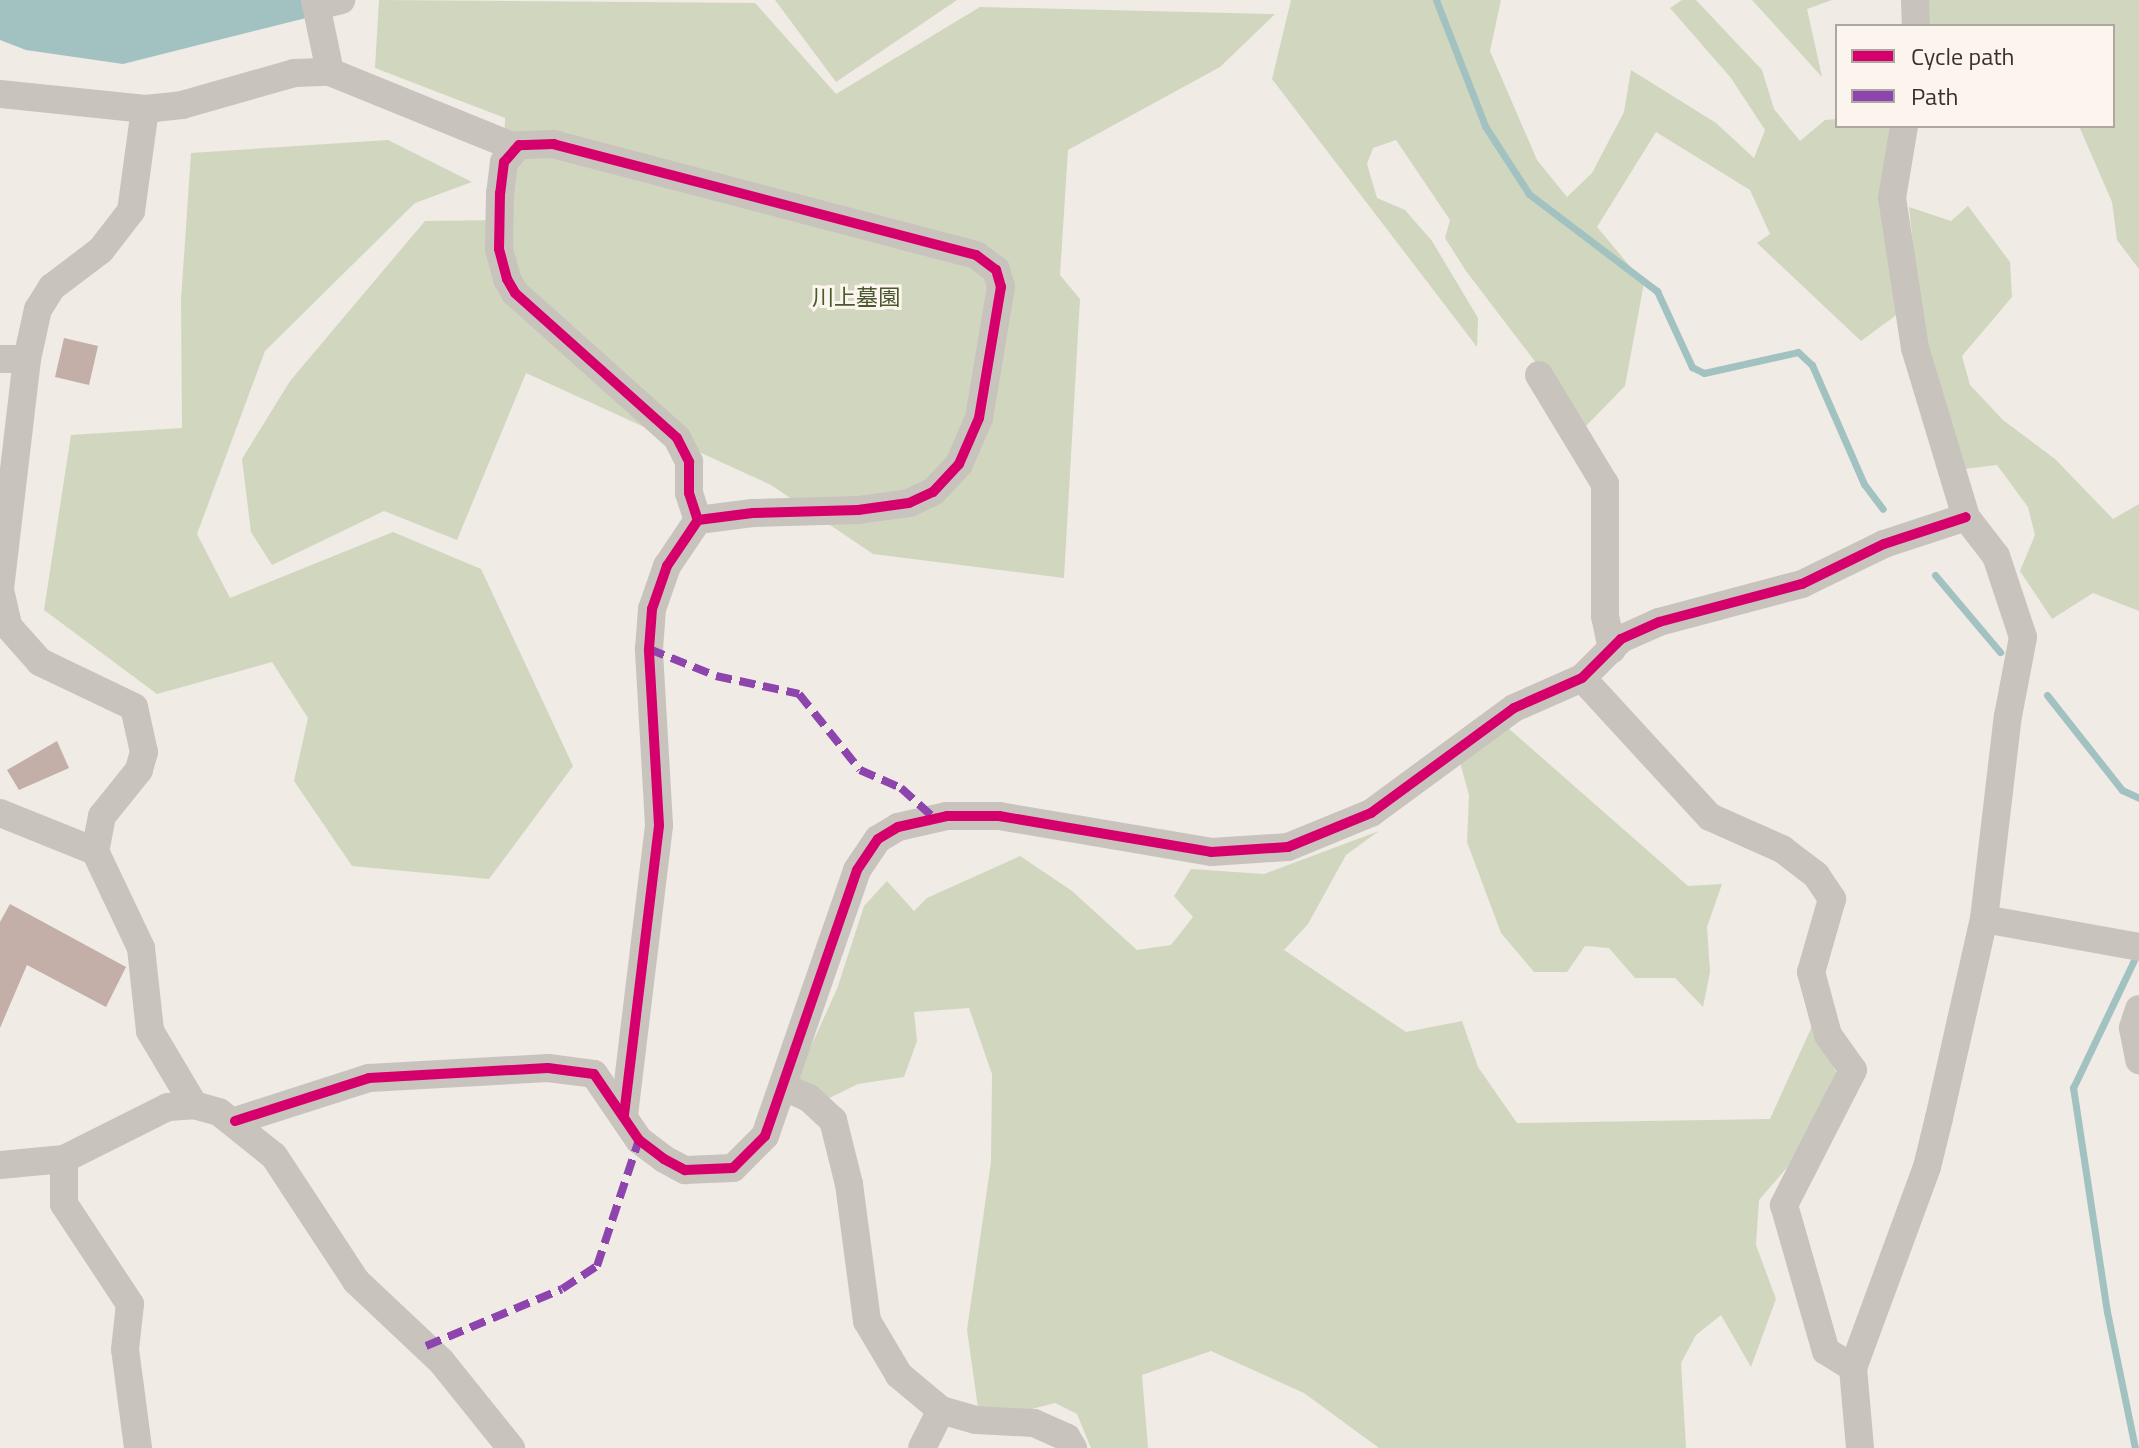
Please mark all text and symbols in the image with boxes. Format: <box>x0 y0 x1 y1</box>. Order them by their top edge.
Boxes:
legend <box>1835 24 2115 128</box>
text: Cycle path <box>1911 38 2014 74</box>
text: Path <box>1911 78 1958 114</box>
park label: 川上墓園 <box>812 285 900 311</box>

